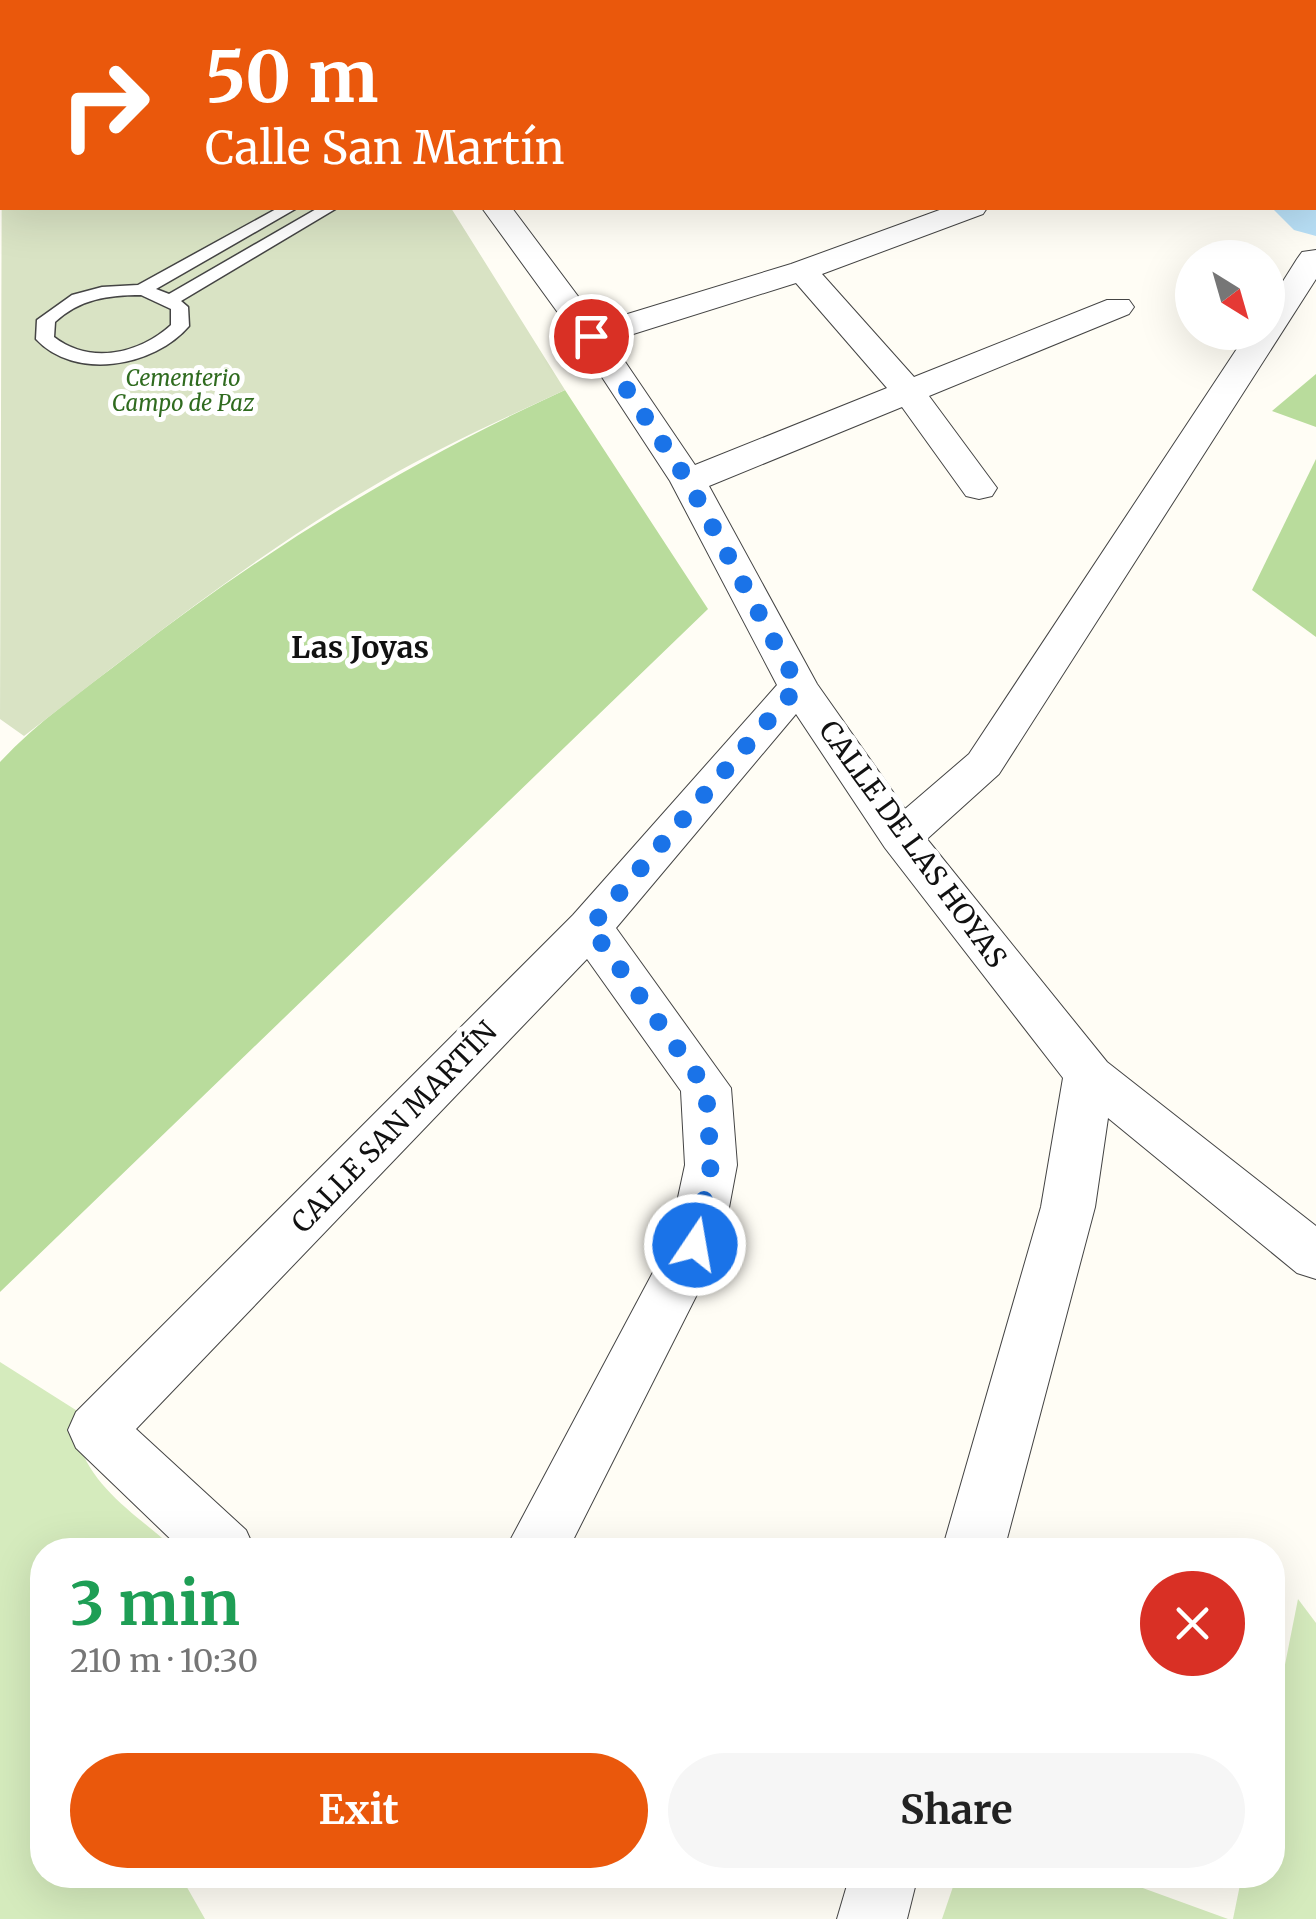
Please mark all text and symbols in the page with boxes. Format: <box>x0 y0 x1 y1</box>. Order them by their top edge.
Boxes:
text: 50 m <box>205 33 378 121</box>
icon: right <box>40 40 170 170</box>
text: Calle San Martín <box>205 120 565 176</box>
north arrow <box>1175 240 1285 350</box>
map controls <box>1175 240 1285 350</box>
pin <box>549 294 634 379</box>
icon: arrive <box>564 309 619 364</box>
park label: Cementerio Campo de Paz <box>112 364 255 417</box>
district label: Las Joyas <box>291 628 429 666</box>
street label: CALLE DE LAS HOYAS <box>811 713 1015 975</box>
street label: CALLE SAN MARTÍN <box>284 1013 505 1240</box>
position arrow <box>643 1193 747 1297</box>
text: 3 min <box>70 1566 240 1641</box>
button: close <box>1140 1571 1245 1676</box>
text: 210 m · 10:30 <box>70 1641 258 1681</box>
button: Exit <box>70 1753 648 1868</box>
button: Share <box>668 1753 1245 1868</box>

